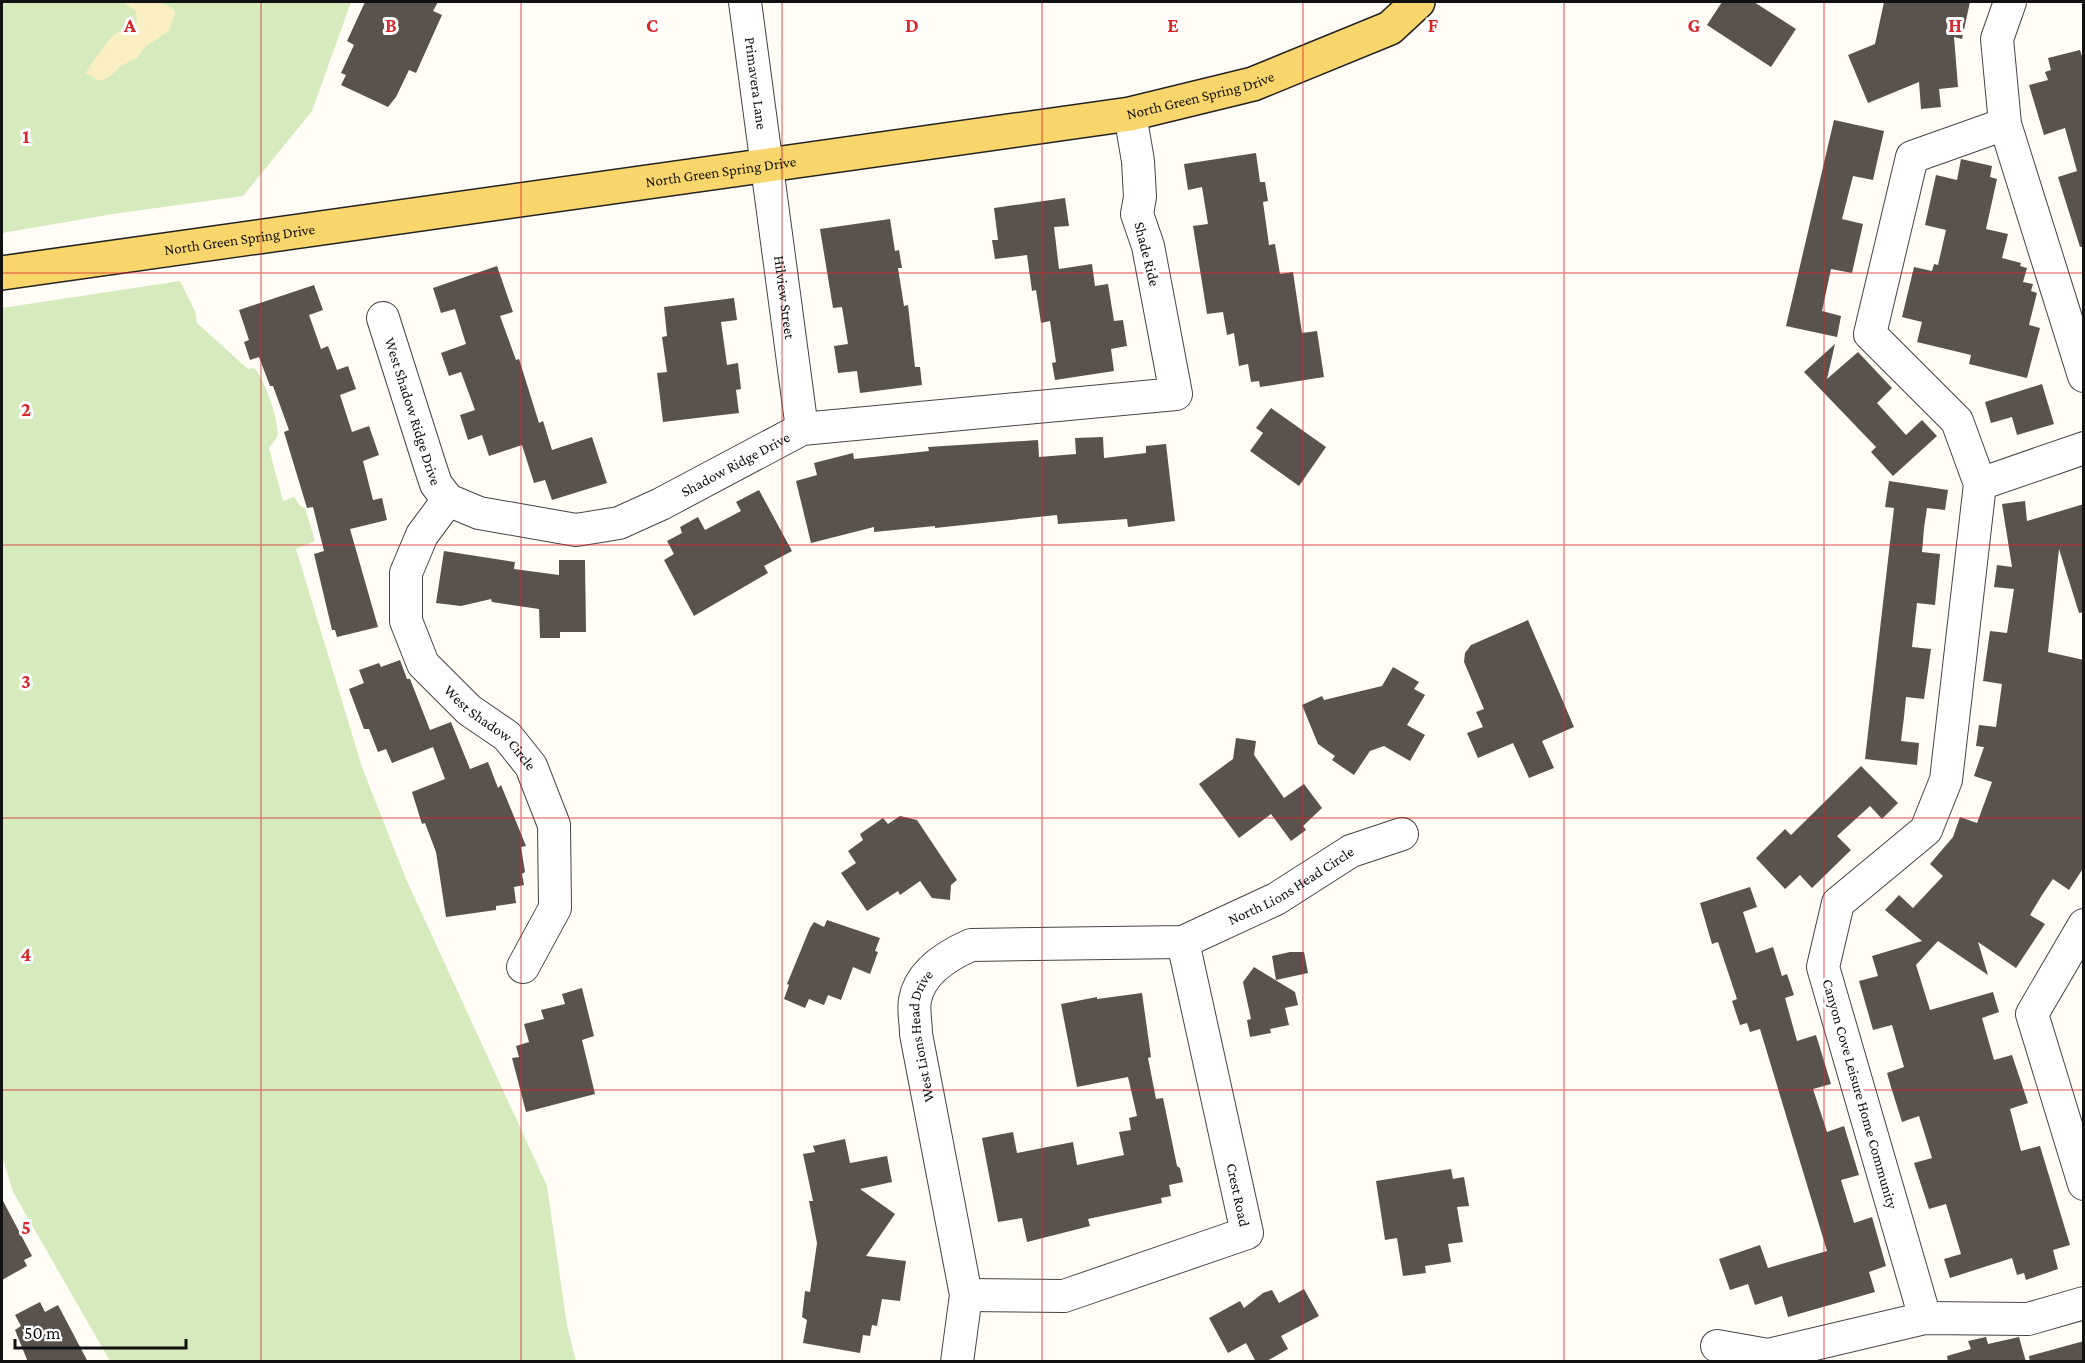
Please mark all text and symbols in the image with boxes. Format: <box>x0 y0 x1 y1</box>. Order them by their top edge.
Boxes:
text: A <box>123 14 137 36</box>
text: B <box>385 14 397 36</box>
text: C <box>646 14 658 36</box>
text: D <box>905 14 919 36</box>
text: E <box>1167 14 1179 36</box>
text: F <box>1428 14 1439 36</box>
text: G <box>1688 14 1701 36</box>
text: H <box>1948 14 1962 36</box>
street label: Primavera Lane <box>742 36 770 131</box>
street label: North Green Spring Drive <box>1125 68 1277 123</box>
text: 1 <box>22 125 30 147</box>
street label: North Green Spring Drive <box>645 153 798 190</box>
street label: Shade Ride <box>1131 220 1163 288</box>
street label: North Green Spring Drive <box>163 221 316 258</box>
street label: Hilview Street <box>771 255 798 341</box>
street label: West Shadow Ridge Drive <box>382 336 444 488</box>
text: 2 <box>21 398 31 420</box>
street label: Shadow Ridge Drive <box>678 429 793 500</box>
text: 3 <box>21 670 31 692</box>
street label: West Shadow Circle <box>441 682 539 774</box>
street label: North Lions Head Circle <box>1225 843 1357 928</box>
text: 4 <box>21 943 32 965</box>
street label: West Lions Head Drive <box>906 966 937 1104</box>
street label: Canyon Cove Leisure Home Community <box>1819 977 1901 1211</box>
street label: Crest Road <box>1223 1162 1253 1228</box>
text: 5 <box>21 1216 31 1238</box>
scale bar <box>15 1312 186 1350</box>
text: 50 m <box>24 1323 61 1343</box>

